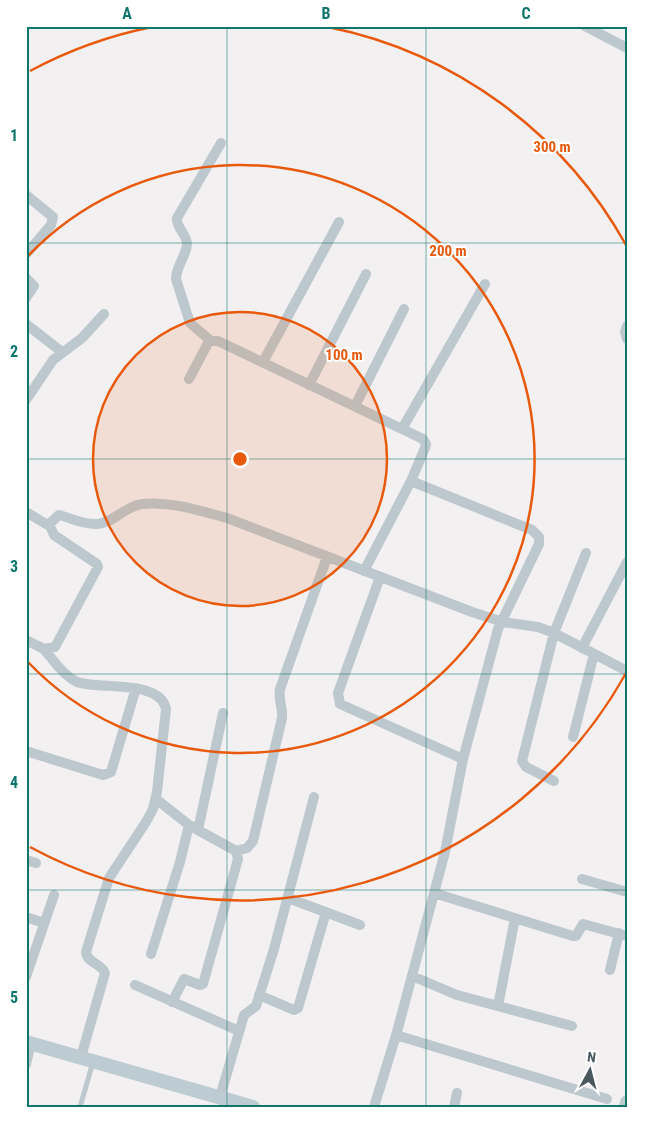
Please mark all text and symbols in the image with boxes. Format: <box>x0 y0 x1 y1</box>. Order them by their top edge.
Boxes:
text: A <box>122 4 132 23</box>
text: B <box>322 4 331 23</box>
text: C <box>521 4 531 23</box>
text: 1 <box>10 126 18 145</box>
text: 300 m <box>533 138 571 156</box>
text: 200 m <box>429 242 467 260</box>
text: 2 <box>10 342 18 361</box>
text: 100 m <box>325 346 363 364</box>
centre of rings <box>231 450 249 468</box>
text: 3 <box>10 557 18 576</box>
text: 4 <box>10 773 18 792</box>
text: 5 <box>10 988 18 1007</box>
north arrow <box>566 1046 616 1096</box>
text: N <box>586 1049 597 1066</box>

